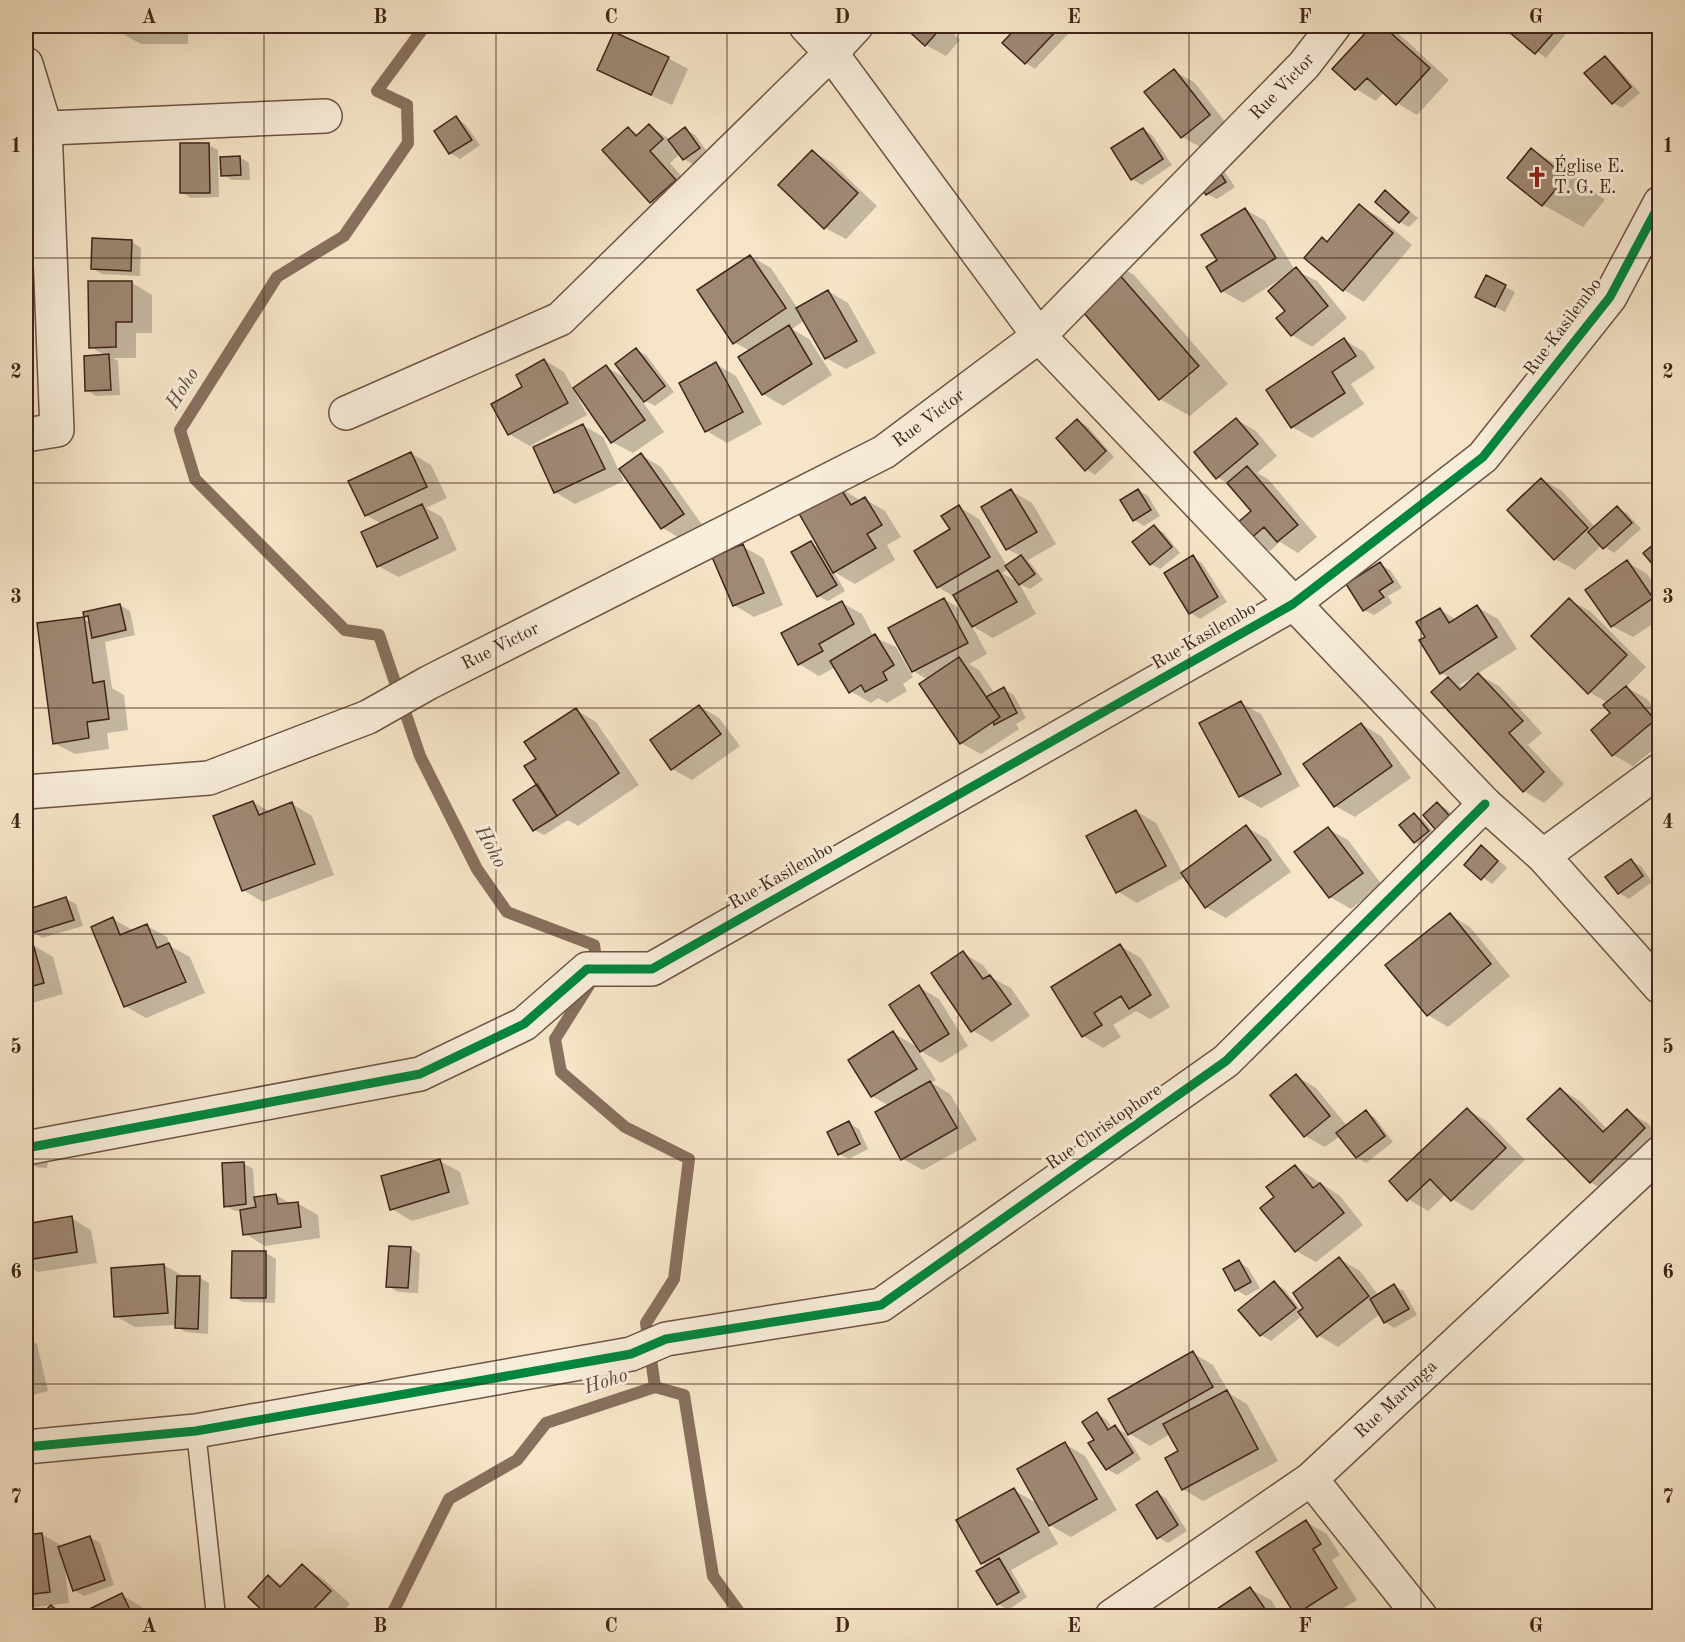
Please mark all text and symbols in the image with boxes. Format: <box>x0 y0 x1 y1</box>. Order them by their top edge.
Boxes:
text: A <box>141 8 157 28</box>
text: B <box>373 8 387 28</box>
text: C <box>604 8 618 28</box>
text: D <box>834 8 850 28</box>
text: E <box>1067 8 1081 28</box>
text: F <box>1298 8 1312 28</box>
text: G <box>1529 8 1543 28</box>
street label: Rue Victor <box>1247 50 1319 123</box>
text: 1 <box>10 137 22 157</box>
text: 1 <box>1662 137 1674 157</box>
place label: Église E. T. G. E. <box>1554 154 1624 197</box>
church icon: Église E. T. G. E. <box>1525 165 1549 189</box>
street label: Rue Kasilembo <box>1521 275 1605 379</box>
text: 2 <box>10 363 22 383</box>
text: 2 <box>1662 363 1674 383</box>
water label: Hoho <box>162 365 203 414</box>
street label: Rue Victor <box>890 386 968 451</box>
text: 3 <box>10 588 22 608</box>
text: 3 <box>1662 588 1674 608</box>
street label: Rue Kasilembo <box>1149 599 1259 673</box>
street label: Rue Victor <box>459 619 543 673</box>
text: 4 <box>10 813 22 833</box>
text: 4 <box>1662 813 1674 833</box>
water label: Hoho <box>470 822 510 871</box>
street label: Rue Kasilembo <box>726 839 836 913</box>
text: 5 <box>10 1037 22 1058</box>
text: 5 <box>1662 1037 1674 1058</box>
street label: Rue Christophore <box>1043 1080 1165 1174</box>
text: 6 <box>10 1263 22 1283</box>
text: 6 <box>1662 1263 1674 1283</box>
street label: Rue Marunga <box>1351 1357 1441 1442</box>
water label: Hoho <box>581 1366 630 1399</box>
text: 7 <box>10 1488 22 1508</box>
text: 7 <box>1662 1488 1674 1508</box>
text: A <box>141 1617 157 1637</box>
text: B <box>373 1617 387 1637</box>
text: C <box>604 1617 618 1637</box>
text: D <box>834 1617 850 1637</box>
text: E <box>1067 1617 1081 1637</box>
text: F <box>1298 1617 1312 1637</box>
text: G <box>1529 1617 1543 1637</box>

